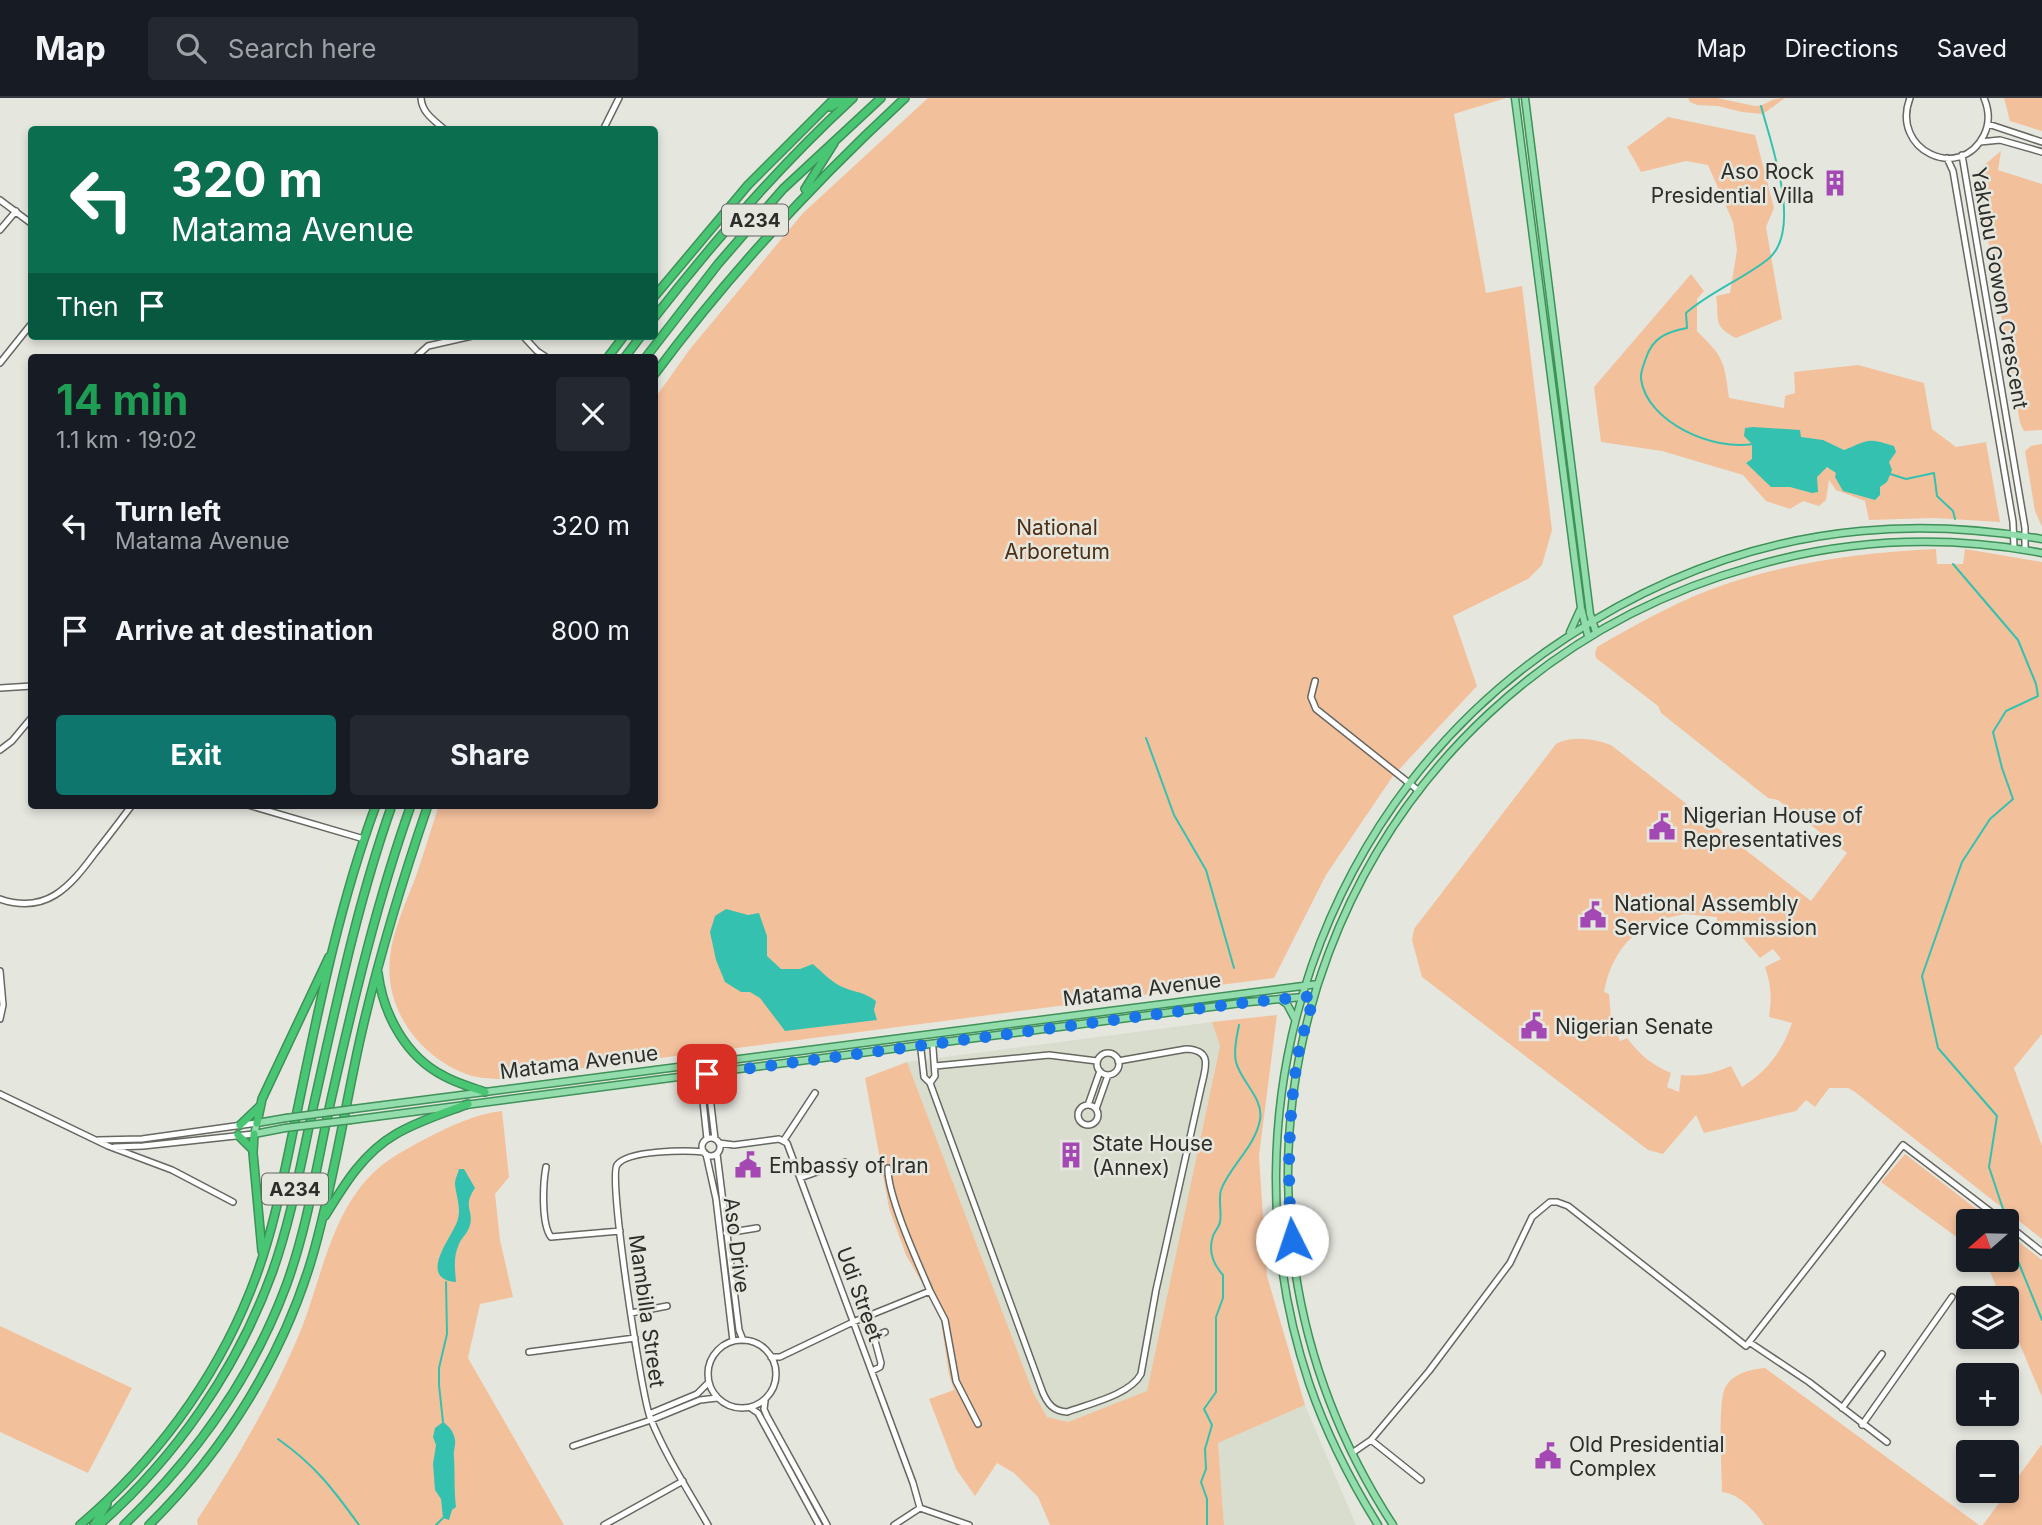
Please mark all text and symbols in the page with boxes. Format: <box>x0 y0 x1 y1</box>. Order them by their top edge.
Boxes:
search box <box>148 17 638 80</box>
text: Map <box>35 28 106 68</box>
icon: search <box>172 29 210 67</box>
text: Search here <box>228 33 376 64</box>
text: Map <box>1697 34 1746 63</box>
text: Directions <box>1784 34 1899 63</box>
text: Saved <box>1937 34 2007 63</box>
text: 320 m <box>171 150 323 209</box>
icon: left <box>56 154 147 245</box>
place label: Aso Rock Presidential Villa <box>1651 159 1814 208</box>
street label: Yakubu Gowon Crescent <box>1966 165 2034 411</box>
building icon: Aso Rock Presidential Villa <box>1820 168 1850 198</box>
road number: A234 <box>722 204 788 236</box>
text: Matama Avenue <box>171 210 414 249</box>
icon: arrive <box>133 287 171 325</box>
text: Then <box>56 291 119 322</box>
text: 14 min <box>56 374 188 425</box>
button: close <box>556 377 630 451</box>
text: 1.1 km · 19:02 <box>56 426 197 454</box>
text: Turn left <box>115 496 221 527</box>
icon: left <box>56 507 94 545</box>
text: 320 m <box>552 510 630 541</box>
park label: National Arboretum <box>1004 515 1110 564</box>
text: Matama Avenue <box>115 527 290 555</box>
icon: arrive <box>56 612 94 650</box>
text: Arrive at destination <box>115 615 374 646</box>
text: 800 m <box>551 615 630 646</box>
button: Exit <box>56 715 336 795</box>
button: Share <box>350 715 630 795</box>
place label: Nigerian House of Representatives <box>1683 803 1863 852</box>
public building icon: Nigerian House of Representatives <box>1647 812 1677 842</box>
place label: National Assembly Service Commission <box>1614 891 1817 940</box>
public building icon: National Assembly Service Commission <box>1578 900 1608 930</box>
street label: Matama Avenue <box>1061 967 1223 1011</box>
public building icon: Nigerian Senate <box>1519 1011 1549 1041</box>
place label: Nigerian Senate <box>1555 1014 1713 1039</box>
street label: Matama Avenue <box>498 1040 660 1084</box>
pin <box>677 1044 737 1104</box>
icon: arrive <box>688 1055 726 1093</box>
place label: State House (Annex) <box>1092 1131 1213 1180</box>
building icon: State House (Annex) <box>1056 1140 1086 1170</box>
public building icon: Embassy of Iran <box>733 1150 763 1180</box>
place label: Embassy of Iran <box>769 1153 929 1178</box>
road number: A234 <box>262 1174 328 1204</box>
street label: Aso Drive <box>719 1196 755 1294</box>
position arrow <box>1255 1203 1329 1277</box>
north arrow <box>1956 1209 2020 1272</box>
map controls <box>1956 1209 2019 1503</box>
street label: Mambilla Street <box>624 1233 670 1389</box>
street label: Udi Street <box>831 1243 889 1345</box>
button: layers <box>1956 1286 2019 1349</box>
button: + <box>1956 1363 2019 1426</box>
place label: Old Presidential Complex <box>1569 1432 1725 1481</box>
button: − <box>1956 1440 2019 1503</box>
public building icon: Old Presidential Complex <box>1533 1441 1563 1471</box>

